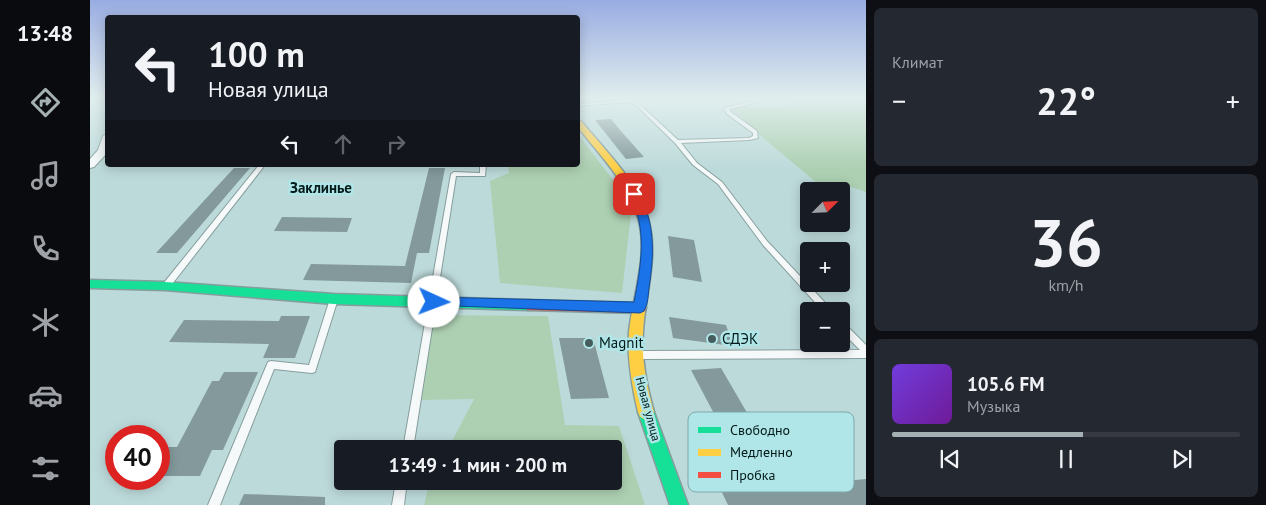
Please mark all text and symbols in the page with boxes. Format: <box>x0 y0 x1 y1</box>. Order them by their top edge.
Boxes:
text: 13:48 <box>17 19 73 47</box>
text: 100 m <box>208 31 305 77</box>
icon: left <box>125 35 190 100</box>
text: Климат <box>892 52 943 72</box>
text: Новая улица <box>208 75 329 103</box>
text: 22° <box>1036 76 1096 125</box>
text: − <box>892 82 906 119</box>
text: + <box>1226 82 1240 119</box>
icon: directions <box>28 85 63 120</box>
icon: left <box>276 130 304 158</box>
icon: ahead <box>329 130 357 158</box>
icon: right <box>382 130 410 158</box>
icon: music <box>28 158 63 193</box>
pin <box>613 173 655 215</box>
district label: Заклинье <box>290 178 352 197</box>
icon: arrive <box>620 180 648 208</box>
north arrow <box>800 182 850 232</box>
map controls <box>800 182 850 352</box>
text: 36 <box>1029 200 1103 284</box>
icon: phone <box>28 231 63 266</box>
button: + <box>800 242 850 292</box>
position arrow <box>407 275 459 327</box>
text: km/h <box>1048 275 1084 295</box>
button: − <box>800 302 850 352</box>
icon: climate <box>28 305 63 340</box>
place label: СДЭК <box>722 329 758 348</box>
place label: Magnit <box>599 333 644 352</box>
marker: СДЭК <box>706 333 718 345</box>
marker: Magnit <box>583 337 595 349</box>
text: 105.6 FM <box>967 372 1044 396</box>
street label: Новая улица <box>633 375 664 443</box>
icon: car <box>28 378 63 413</box>
text: Музыка <box>967 396 1020 416</box>
legend <box>688 412 854 492</box>
text: Свободно <box>730 421 790 439</box>
speed limit sign: 40 <box>105 425 170 490</box>
text: Медленно <box>730 443 793 461</box>
icon: previous <box>936 445 964 473</box>
icon: pause <box>1052 445 1080 473</box>
icon: next <box>1168 445 1196 473</box>
icon: filters <box>28 451 63 486</box>
text: 13:49 · 1 мин · 200 m <box>389 453 567 477</box>
text: Пробка <box>730 466 775 484</box>

